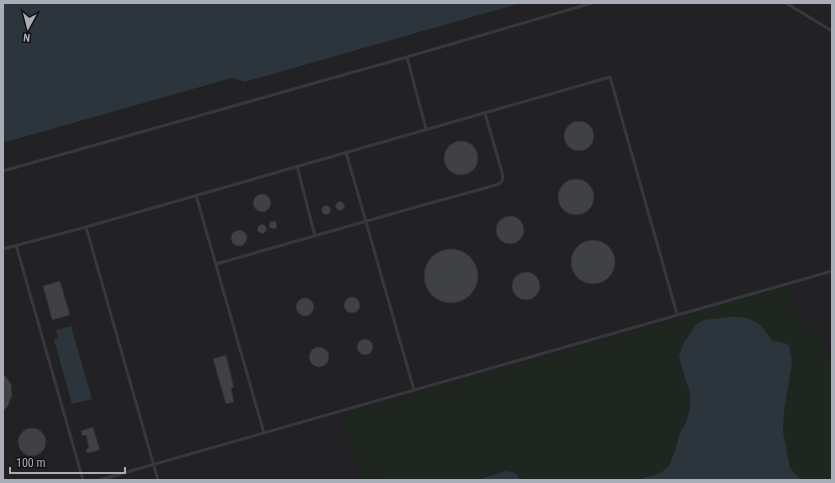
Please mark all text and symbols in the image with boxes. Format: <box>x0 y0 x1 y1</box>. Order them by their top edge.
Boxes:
north arrow <box>8 8 48 48</box>
text: N <box>22 31 31 44</box>
scale bar <box>10 449 125 475</box>
text: 100 m <box>16 456 46 470</box>

